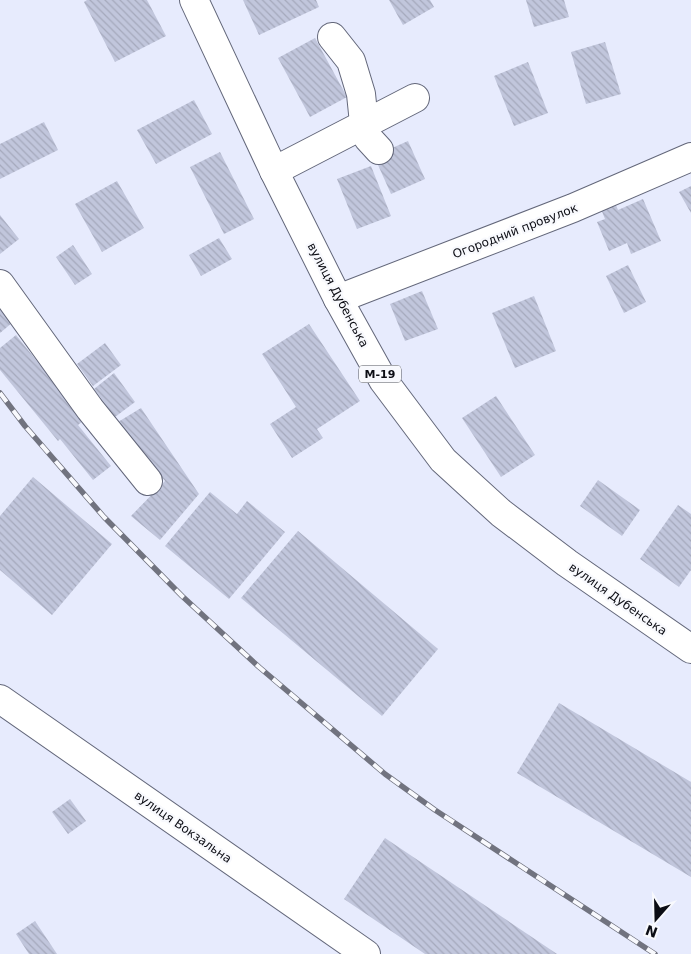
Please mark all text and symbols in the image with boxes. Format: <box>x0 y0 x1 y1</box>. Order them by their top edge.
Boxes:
street label: Огородний провулок <box>450 201 580 261</box>
street label: вулиця Дубенська <box>305 240 371 350</box>
road number: М-19 <box>359 366 401 382</box>
street label: вулиця Дубенська <box>566 560 670 638</box>
street label: вулиця Вокзальна <box>132 788 234 866</box>
north arrow <box>631 894 681 944</box>
text: N <box>643 922 660 941</box>

